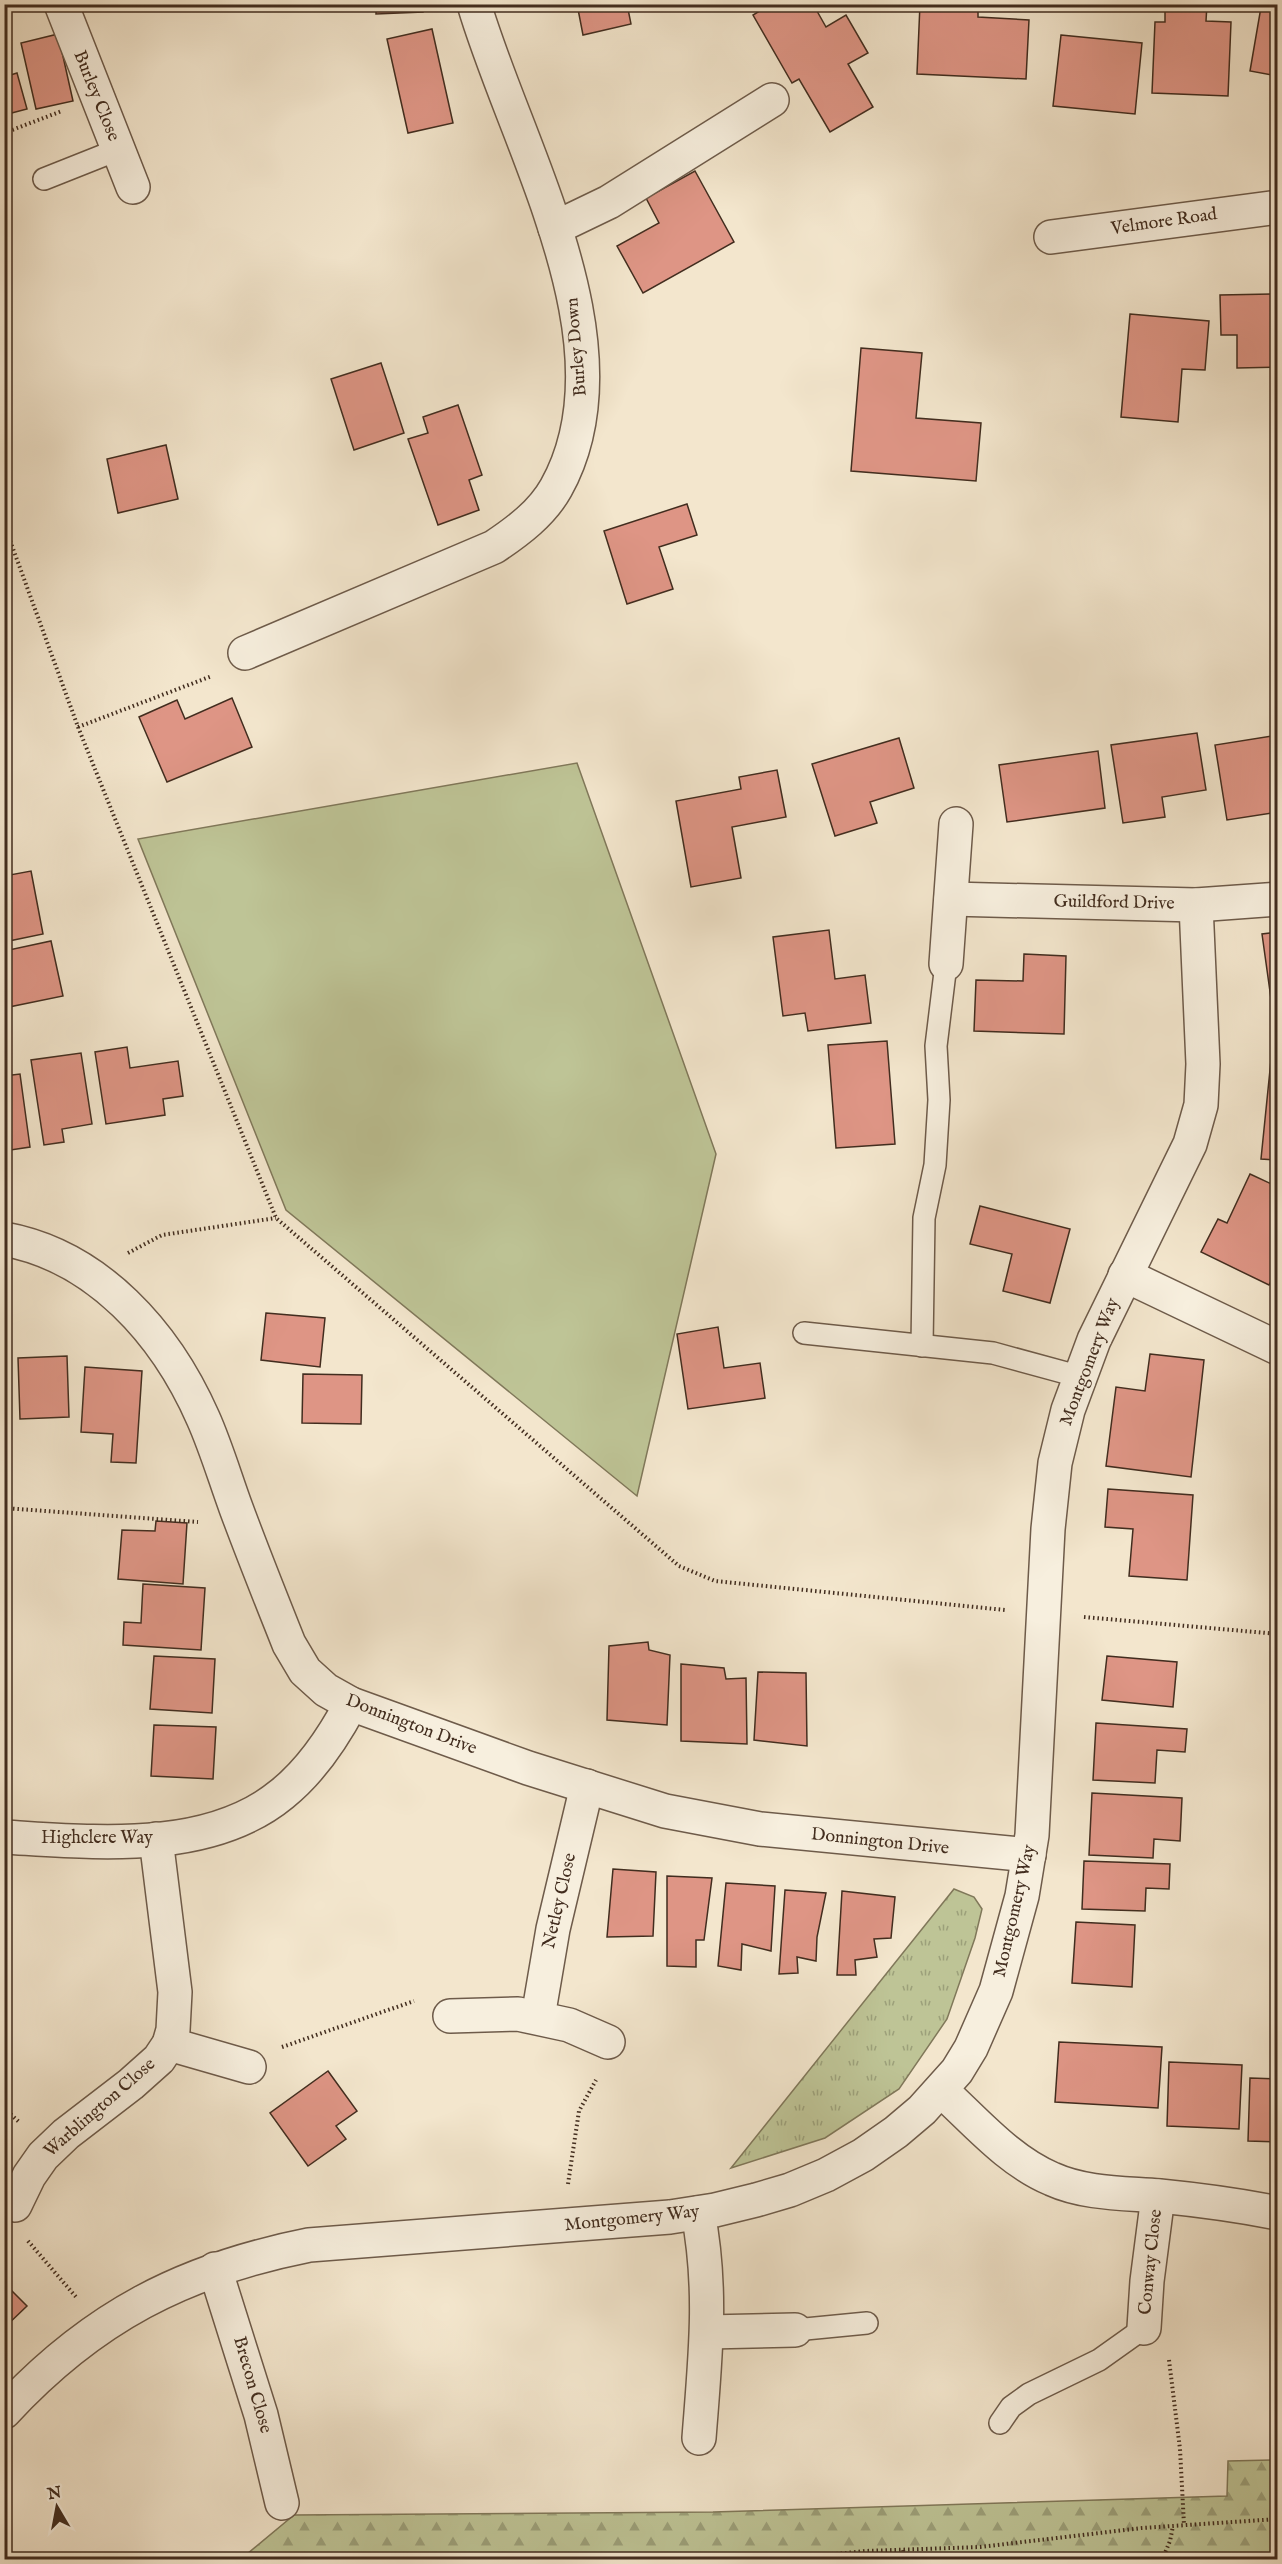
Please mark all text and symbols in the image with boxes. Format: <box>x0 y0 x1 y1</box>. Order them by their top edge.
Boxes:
street label: Burley Close <box>67 47 125 145</box>
street label: Velmore Road <box>1108 203 1219 241</box>
street label: Burley Down <box>561 296 593 397</box>
street label: Guildford Drive <box>1053 890 1175 916</box>
street label: Montgomery Way <box>1055 1295 1125 1429</box>
street label: Donnington Drive <box>342 1689 480 1761</box>
street label: Donnington Drive <box>810 1823 950 1861</box>
street label: Highclere Way <box>41 1827 153 1850</box>
street label: Montgomery Way <box>989 1842 1041 1980</box>
street label: Netley Close <box>538 1851 582 1951</box>
street label: Warblington Close <box>39 2053 161 2163</box>
street label: Montgomery Way <box>563 2200 701 2238</box>
street label: Conway Close <box>1134 2208 1168 2316</box>
street label: Brecon Close <box>227 2334 277 2436</box>
north arrow <box>27 2477 87 2537</box>
text: N <box>45 2483 63 2505</box>

